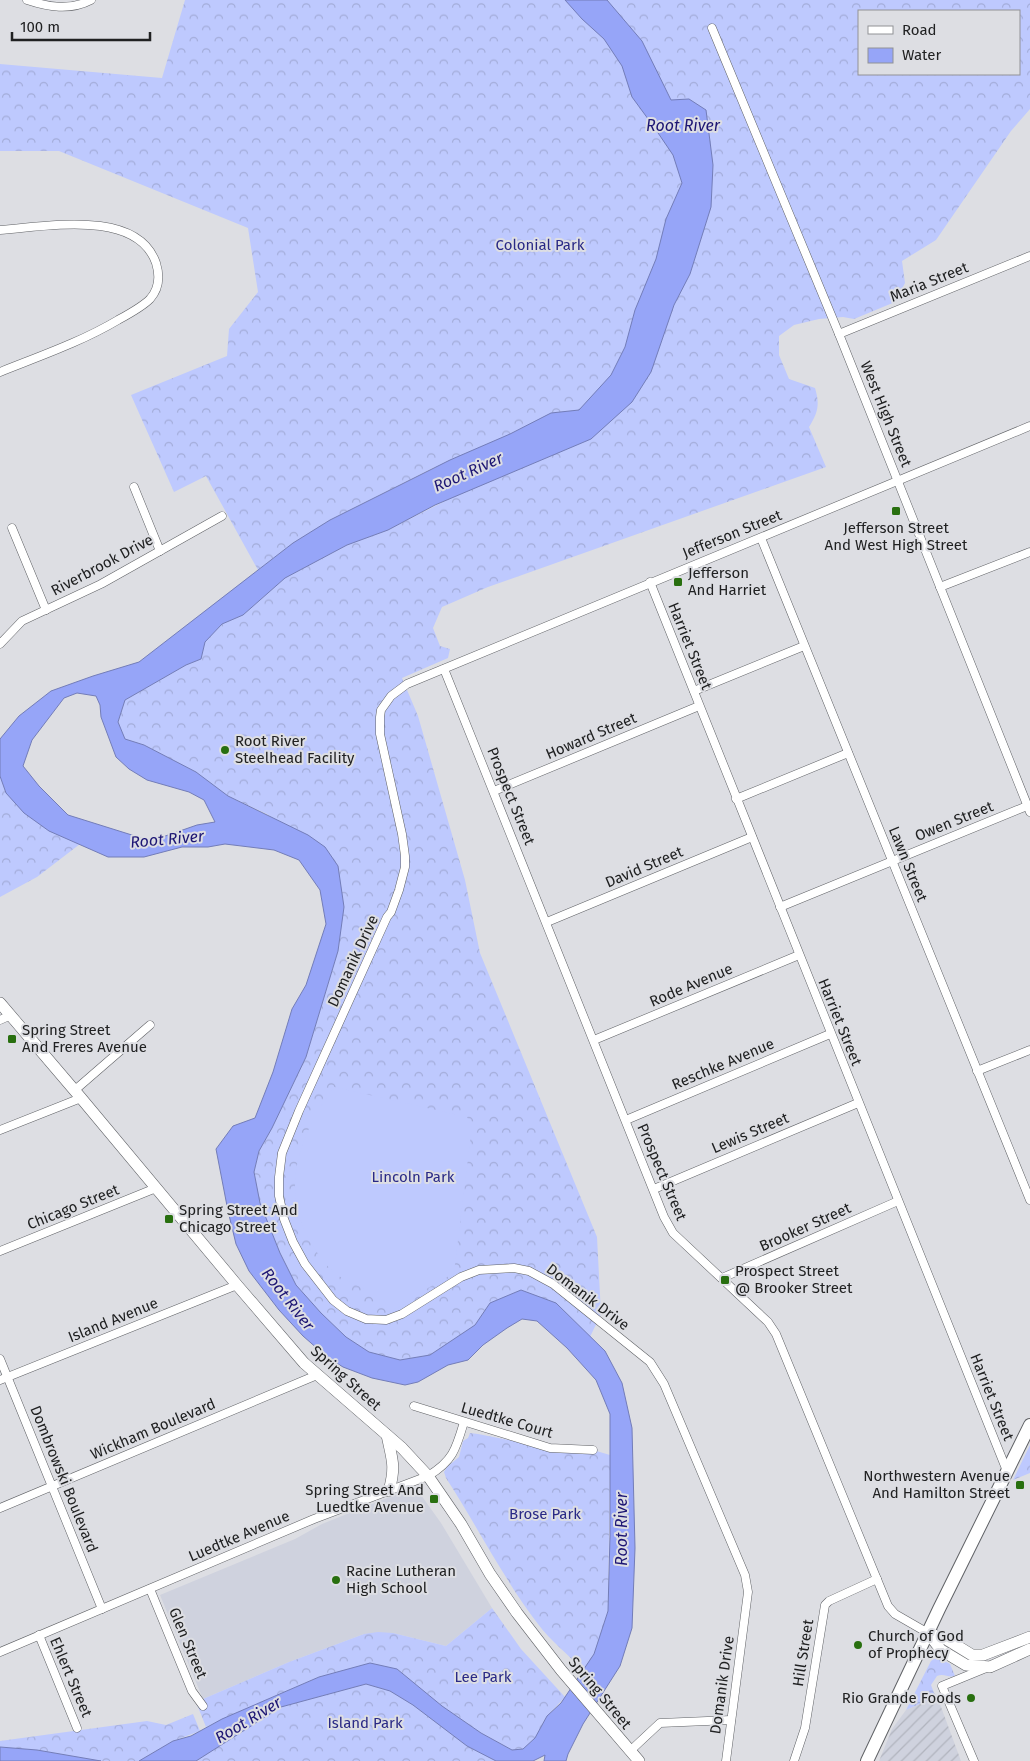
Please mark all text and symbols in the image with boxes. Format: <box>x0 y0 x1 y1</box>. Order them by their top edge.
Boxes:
scale bar <box>12 10 150 42</box>
legend <box>858 10 1020 75</box>
text: 100 m <box>20 18 60 36</box>
text: Road <box>902 21 937 39</box>
text: Water <box>902 46 941 64</box>
water label: Root River <box>646 116 721 135</box>
park label: Colonial Park <box>496 236 585 254</box>
street label: Maria Street <box>887 258 971 306</box>
street label: West High Street <box>857 358 916 470</box>
water label: Root River <box>430 448 506 496</box>
marker: Jefferson Street And West High Street <box>890 505 902 517</box>
street label: Jefferson Street <box>680 506 785 562</box>
place label: Jefferson Street And West High Street <box>825 519 968 554</box>
street label: Riverbrook Drive <box>48 530 156 600</box>
place label: Jefferson And Harriet <box>688 564 767 599</box>
marker: Jefferson And Harriet <box>672 576 684 588</box>
street label: Harriet Street <box>664 600 716 693</box>
street label: Howard Street <box>543 709 640 763</box>
place label: Root River Steelhead Facility <box>235 732 355 767</box>
marker: Root River Steelhead Facility <box>219 744 231 756</box>
street label: Prospect Street <box>483 744 539 848</box>
street label: Owen Street <box>912 797 996 845</box>
street label: Lawn Street <box>885 824 931 905</box>
water label: Root River <box>129 826 205 852</box>
street label: David Street <box>602 842 686 891</box>
street label: Domanik Drive <box>324 912 382 1010</box>
street label: Rode Avenue <box>647 959 735 1011</box>
street label: Harriet Street <box>814 976 866 1069</box>
place label: Spring Street And Freres Avenue <box>22 1021 147 1056</box>
marker: Spring Street And Freres Avenue <box>6 1033 18 1045</box>
street label: Reschke Avenue <box>669 1034 777 1094</box>
street label: Lewis Street <box>709 1108 792 1157</box>
street label: Prospect Street <box>633 1121 691 1224</box>
park label: Lincoln Park <box>372 1168 455 1186</box>
street label: Chicago Street <box>25 1180 122 1234</box>
street label: Brooker Street <box>756 1199 854 1255</box>
place label: Spring Street And Chicago Street <box>179 1201 298 1236</box>
marker: Spring Street And Chicago Street <box>163 1213 175 1225</box>
street label: Domanik Drive <box>543 1260 633 1334</box>
place label: Prospect Street @ Brooker Street <box>735 1262 853 1297</box>
water label: Root River <box>258 1264 319 1335</box>
marker: Prospect Street @ Brooker Street <box>719 1274 731 1286</box>
street label: Island Avenue <box>65 1294 161 1346</box>
street label: Spring Street <box>307 1342 385 1415</box>
street label: Harriet Street <box>966 1351 1018 1444</box>
street label: Wickham Boulevard <box>88 1395 218 1463</box>
street label: Luedtke Court <box>459 1398 556 1442</box>
street label: Dombrowski Boulevard <box>26 1403 102 1555</box>
place label: Northwestern Avenue And Hamilton Street <box>863 1467 1011 1502</box>
marker: Northwestern Avenue And Hamilton Street <box>1014 1479 1026 1491</box>
place label: Spring Street And Luedtke Avenue <box>305 1481 424 1516</box>
water label: Root River <box>612 1491 631 1566</box>
marker: Spring Street And Luedtke Avenue <box>428 1493 440 1505</box>
park label: Brose Park <box>509 1505 581 1523</box>
street label: Luedtke Avenue <box>186 1507 292 1565</box>
place label: Racine Lutheran High School <box>346 1562 456 1597</box>
marker: Racine Lutheran High School <box>330 1574 342 1586</box>
street label: Glen Street <box>165 1605 211 1682</box>
street label: Hill Street <box>789 1617 817 1688</box>
place label: Church of God of Prophecy <box>868 1627 964 1662</box>
street label: Ehlert Street <box>46 1634 96 1720</box>
street label: Domanik Drive <box>706 1635 738 1735</box>
marker: Church of God of Prophecy <box>852 1639 864 1651</box>
street label: Spring Street <box>565 1653 636 1733</box>
park label: Lee Park <box>455 1668 512 1686</box>
place label: Rio Grande Foods <box>842 1689 961 1707</box>
water label: Root River <box>211 1692 285 1747</box>
marker: Rio Grande Foods <box>965 1692 977 1704</box>
park label: Island Park <box>327 1714 403 1732</box>

